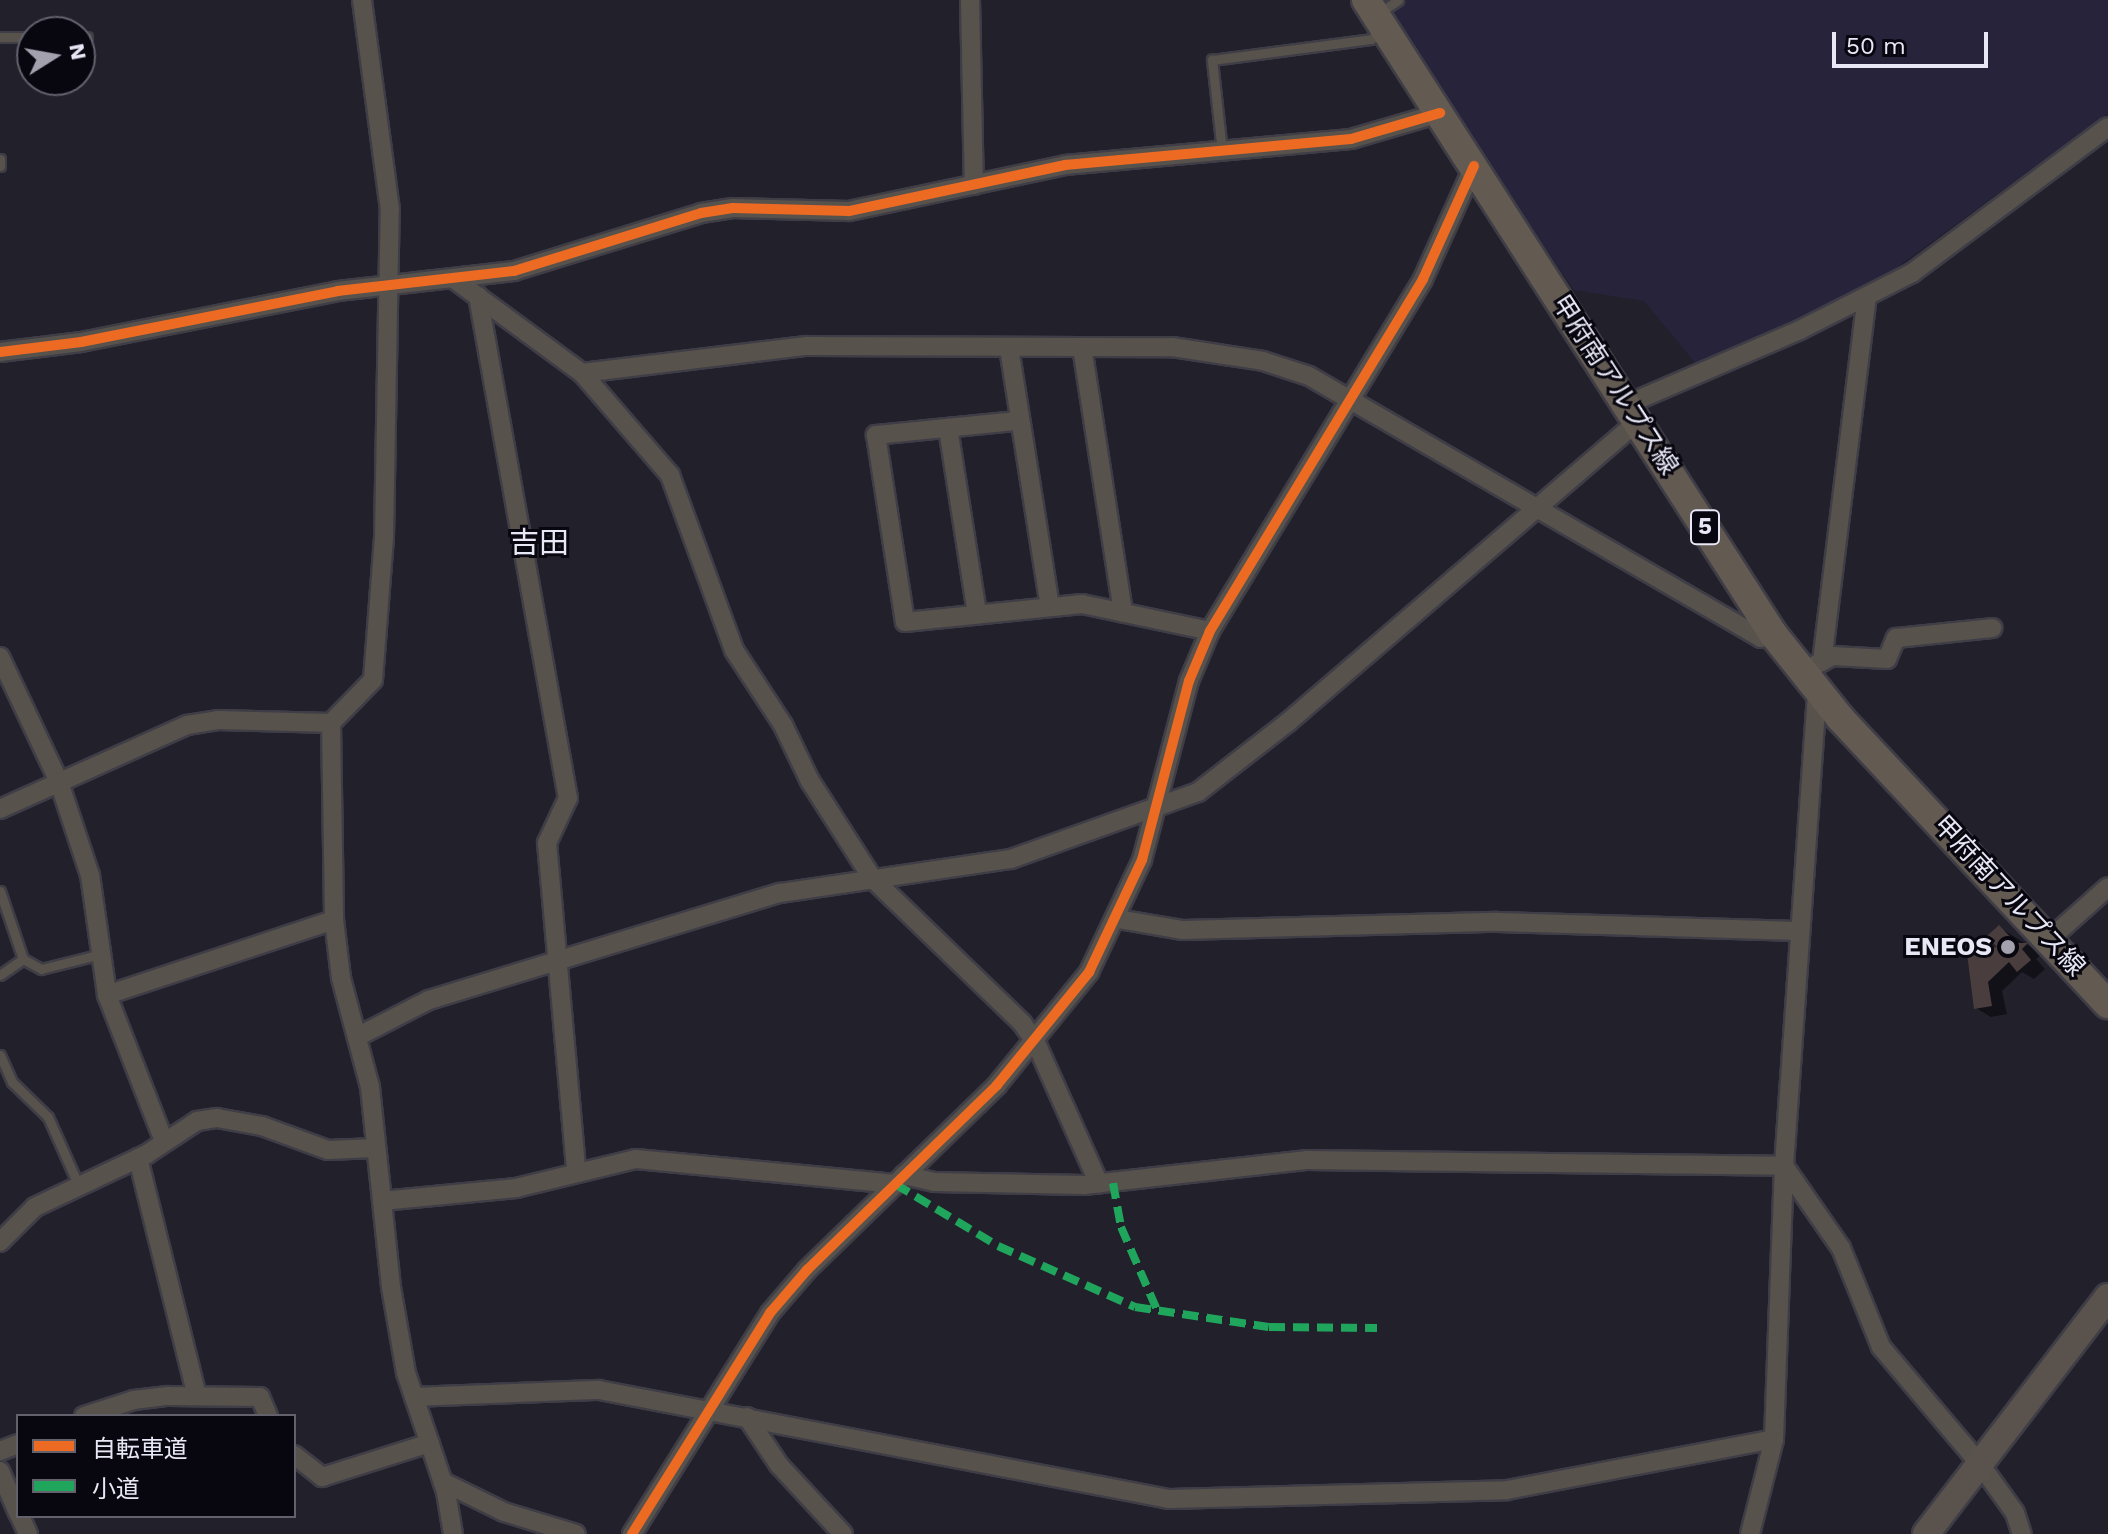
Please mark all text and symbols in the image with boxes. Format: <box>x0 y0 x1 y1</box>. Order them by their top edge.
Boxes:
north arrow <box>16 16 96 96</box>
scale bar <box>1836 16 1992 66</box>
text: 50 m <box>1846 32 1906 60</box>
text: N <box>64 41 92 62</box>
street label: 甲府南アルプス線 <box>1545 289 1685 481</box>
road number: 5 <box>1689 507 1721 547</box>
district label: 吉田 <box>509 525 569 561</box>
street label: 甲府南アルプス線 <box>1927 809 2091 983</box>
place label: ENEOS <box>1904 931 1992 963</box>
marker: ENEOS <box>1999 938 2017 956</box>
legend <box>16 1414 296 1518</box>
text: 自転車道 <box>92 1435 188 1463</box>
text: 小道 <box>92 1475 140 1503</box>

